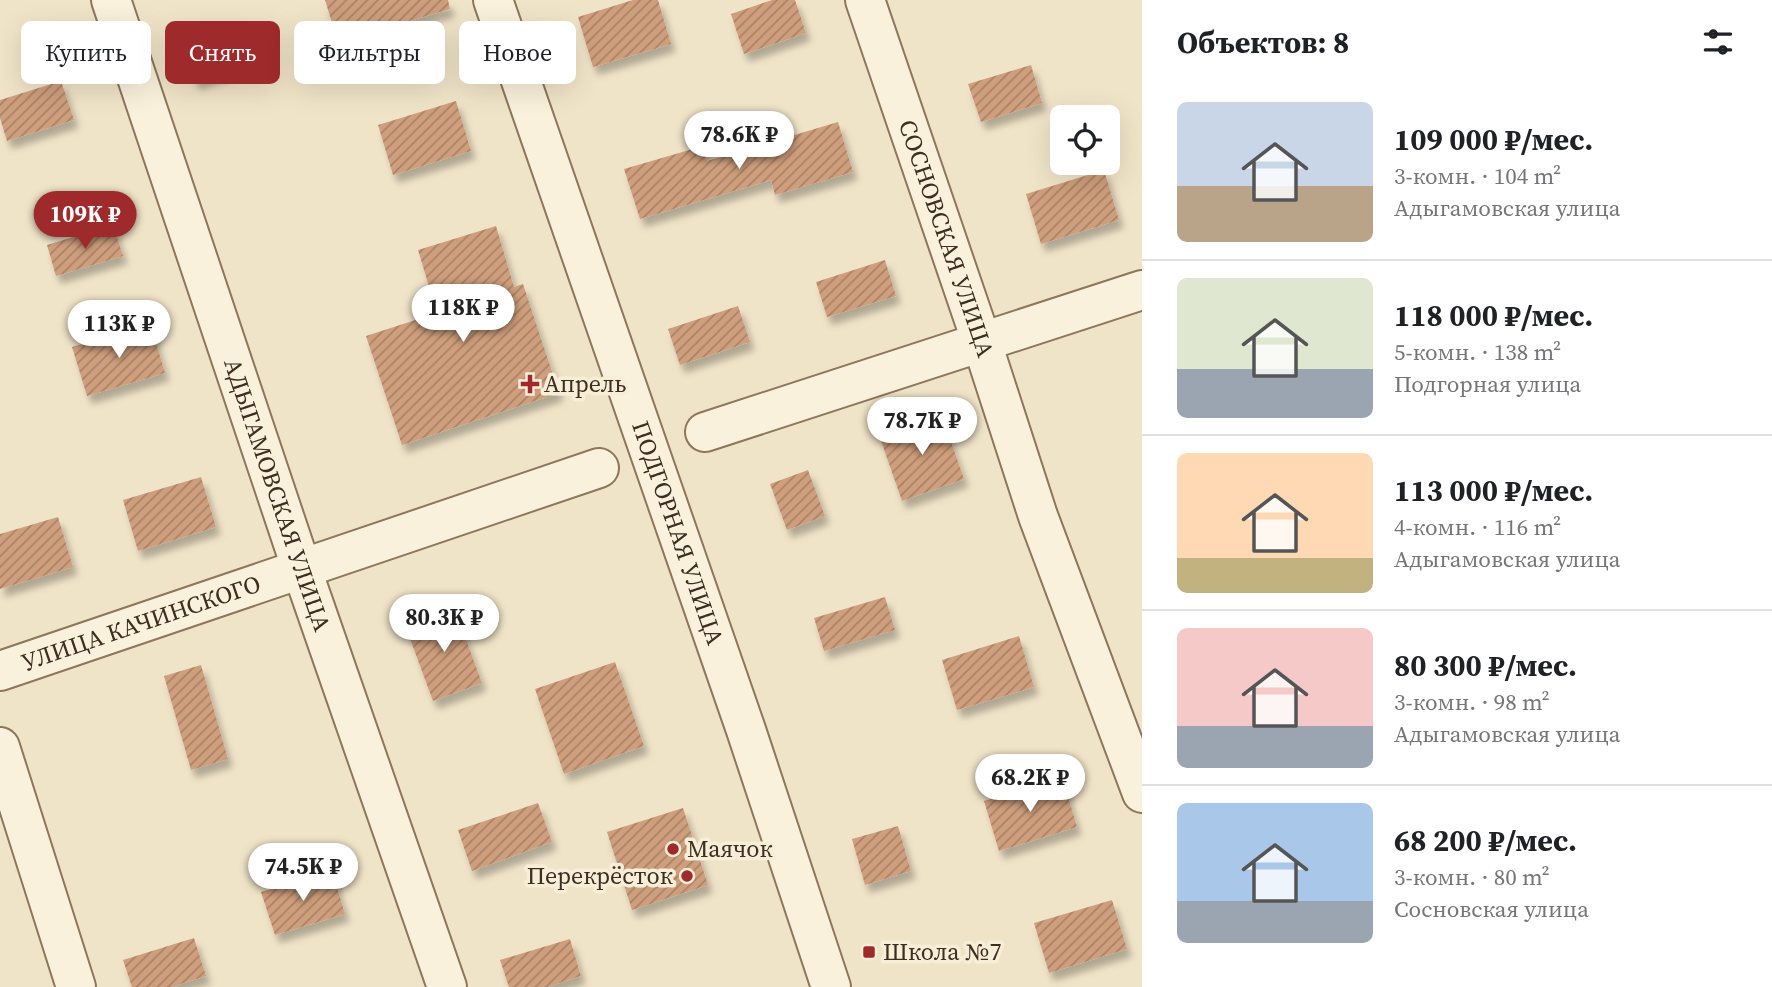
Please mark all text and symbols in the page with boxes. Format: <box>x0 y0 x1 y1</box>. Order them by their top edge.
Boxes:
chip: Купить <box>21 21 151 84</box>
chip: Снять <box>165 21 280 84</box>
chip: Фильтры <box>294 21 445 84</box>
chip: Новое <box>459 21 576 84</box>
text: Объектов: 8 <box>1177 22 1349 63</box>
icon: filters <box>1699 23 1737 61</box>
map controls <box>1050 105 1120 175</box>
button: locate <box>1050 105 1120 175</box>
pin: 78.6K ₽ <box>674 111 804 171</box>
street label: СОСНОВСКАЯ УЛИЦА <box>891 115 1003 362</box>
text: 78.6K ₽ <box>700 118 778 150</box>
text: 109 000 ₽/мес. <box>1394 119 1593 160</box>
icon: home <box>1233 130 1317 214</box>
text: 3-комн. · 104 m² <box>1394 160 1561 192</box>
pin: 109K ₽ <box>28 191 142 251</box>
text: Адыгамовская улица <box>1394 192 1620 224</box>
text: 109K ₽ <box>50 198 120 230</box>
pin: 118K ₽ <box>406 284 520 344</box>
text: 118K ₽ <box>428 291 498 323</box>
text: 118 000 ₽/мес. <box>1394 295 1593 336</box>
pin: 113K ₽ <box>62 300 176 360</box>
icon: home <box>1233 306 1317 390</box>
text: 113K ₽ <box>84 307 154 339</box>
text: 5-комн. · 138 m² <box>1394 336 1561 368</box>
street label: АДЫГАМОВСКАЯ УЛИЦА <box>216 354 339 636</box>
place label: Апрель <box>544 367 626 400</box>
text: Подгорная улица <box>1394 368 1581 400</box>
marker: Апрель <box>522 376 538 392</box>
pin: 78.7K ₽ <box>857 398 987 457</box>
text: 78.7K ₽ <box>883 404 961 436</box>
street label: ПОДГОРНАЯ УЛИЦА <box>624 416 732 649</box>
text: 113 000 ₽/мес. <box>1394 470 1593 511</box>
icon: home <box>1233 481 1317 565</box>
text: 4-комн. · 116 m² <box>1394 511 1561 543</box>
text: Адыгамовская улица <box>1394 543 1620 575</box>
street label: УЛИЦА КАЧИНСКОГО <box>17 567 265 679</box>
pin: 80.3K ₽ <box>379 594 509 654</box>
text: 80.3K ₽ <box>405 601 483 633</box>
text: 80 300 ₽/мес. <box>1394 645 1577 686</box>
icon: home <box>1233 656 1317 740</box>
text: 3-комн. · 98 m² <box>1394 686 1550 718</box>
text: Адыгамовская улица <box>1394 718 1620 750</box>
pin: 68.2K ₽ <box>965 754 1095 814</box>
text: 68.2K ₽ <box>991 761 1069 793</box>
text: 68 200 ₽/мес. <box>1394 820 1577 861</box>
icon: home <box>1233 831 1317 915</box>
place label: Маячок <box>687 832 773 865</box>
marker: Маячок <box>665 841 681 857</box>
pin: 74.5K ₽ <box>238 844 368 903</box>
text: 74.5K ₽ <box>264 850 342 882</box>
place label: Перекрёсток <box>527 859 673 892</box>
text: 3-комн. · 80 m² <box>1394 861 1550 893</box>
marker: Перекрёсток <box>679 868 695 884</box>
text: Сосновская улица <box>1394 893 1589 925</box>
place label: Школа №7 <box>883 935 1001 968</box>
marker: Школа №7 <box>861 944 877 960</box>

